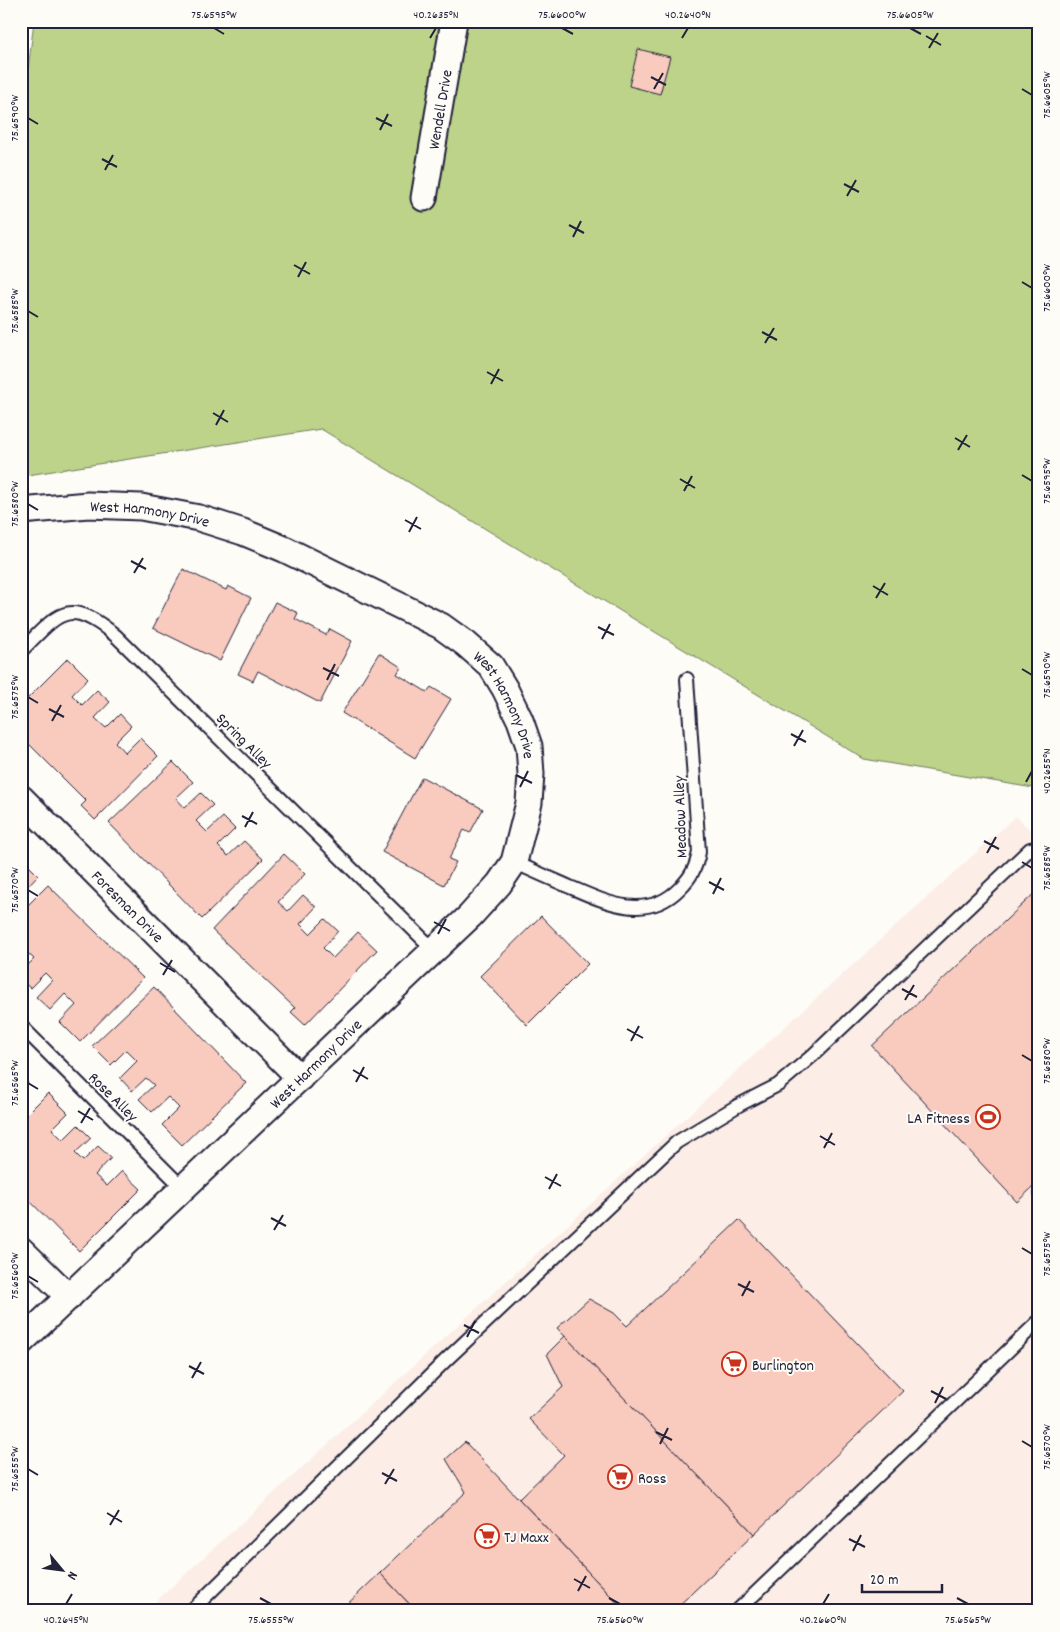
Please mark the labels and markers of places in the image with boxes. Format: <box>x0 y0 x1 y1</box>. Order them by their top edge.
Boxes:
sports icon: LA Fitness <box>975 1104 1001 1130</box>
place label: LA Fitness <box>907 1108 970 1131</box>
supermarket icon: Burlington <box>721 1351 747 1377</box>
place label: Burlington <box>752 1355 814 1378</box>
supermarket icon: Ross <box>607 1464 633 1490</box>
place label: Ross <box>638 1468 667 1491</box>
supermarket icon: TJ Maxx <box>474 1523 500 1549</box>
place label: TJ Maxx <box>504 1527 549 1550</box>

